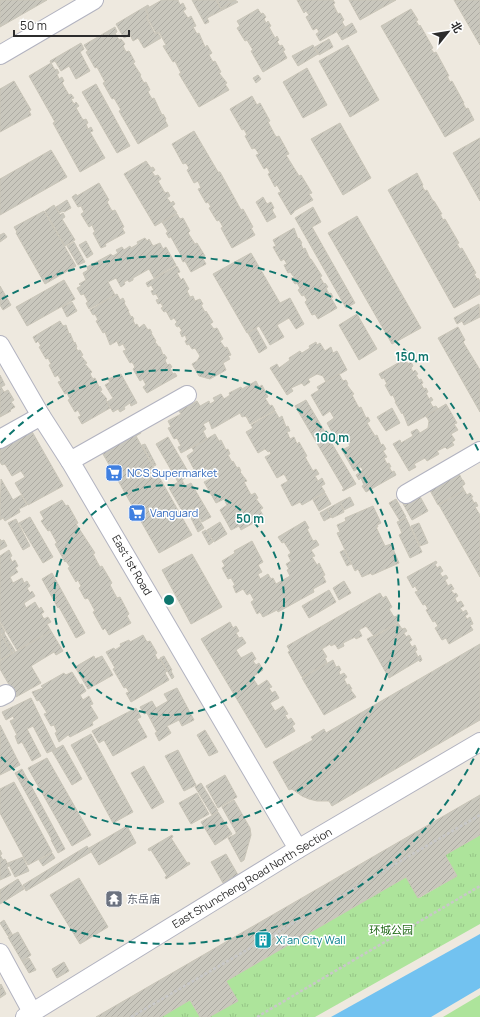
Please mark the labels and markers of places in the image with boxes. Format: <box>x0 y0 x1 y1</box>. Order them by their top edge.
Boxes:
supermarket icon: NCS Supermarket <box>104 463 124 483</box>
place label: NCS Supermarket <box>127 465 218 480</box>
supermarket icon: Vanguard <box>127 503 147 523</box>
place label: Vanguard <box>150 505 198 520</box>
centre of rings <box>162 593 176 607</box>
temple icon: 东岳庙 <box>104 889 124 909</box>
place label: 东岳庙 <box>127 891 160 906</box>
building icon: Xi'an City Wall <box>253 930 273 950</box>
place label: Xi'an City Wall <box>276 932 346 947</box>

